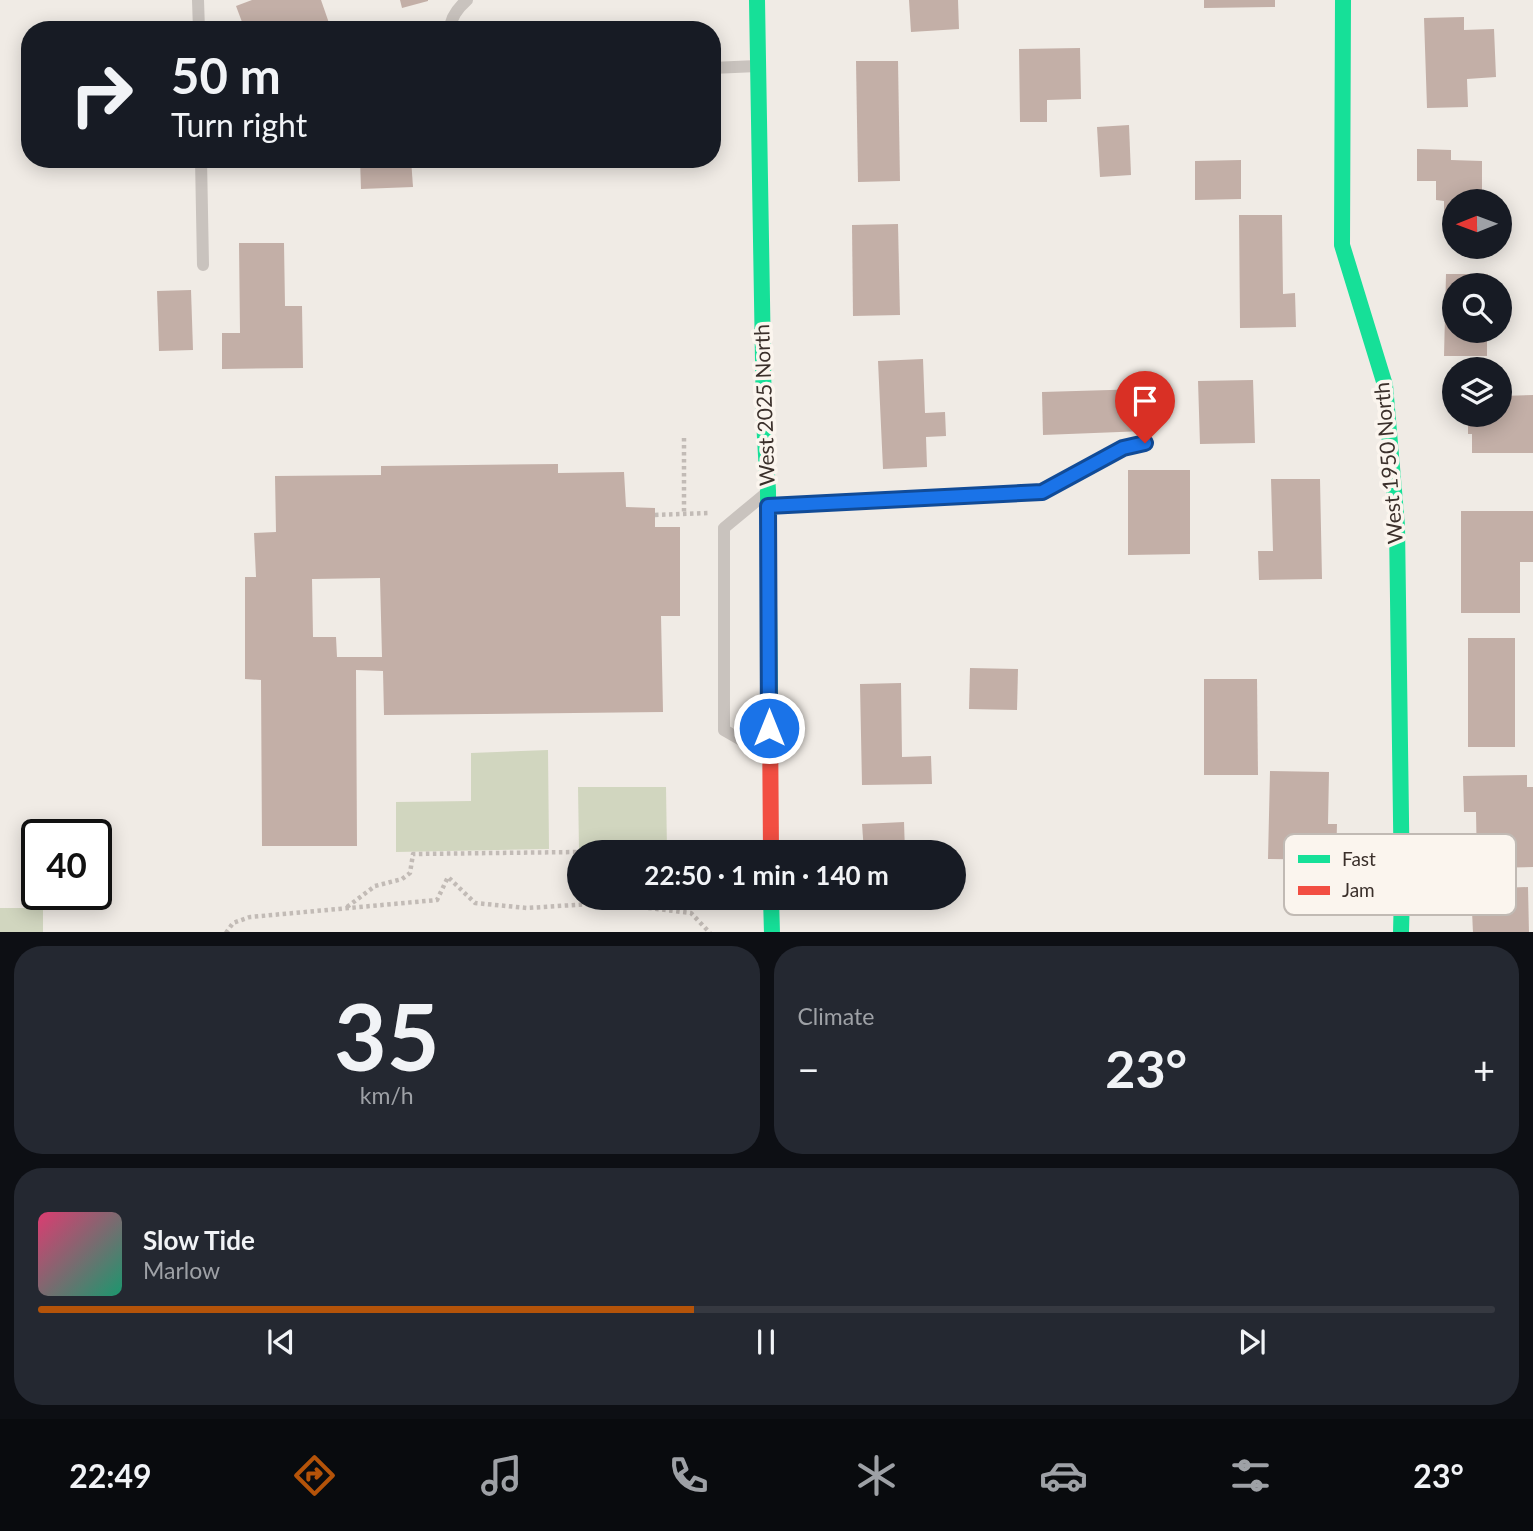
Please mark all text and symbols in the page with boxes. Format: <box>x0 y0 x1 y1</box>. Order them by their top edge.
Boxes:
text: 50 m <box>171 46 281 104</box>
icon: right <box>56 49 147 140</box>
text: Turn right <box>171 105 307 144</box>
north arrow <box>1442 189 1512 259</box>
map controls <box>1442 189 1512 427</box>
button: search <box>1442 273 1512 343</box>
street label: West 2025 North <box>748 324 779 487</box>
button: layers <box>1442 357 1512 427</box>
pin <box>1115 371 1175 443</box>
street label: West 1950 North <box>1368 381 1407 545</box>
icon: arrive <box>1126 382 1164 420</box>
position arrow <box>732 691 806 765</box>
speed limit sign: 40 <box>21 819 112 910</box>
legend <box>1284 834 1516 915</box>
text: Fast <box>1342 847 1376 870</box>
text: 22:50 · 1 min · 140 m <box>644 859 889 891</box>
text: Jam <box>1342 878 1375 901</box>
text: 35 <box>334 981 440 1090</box>
text: Climate <box>798 1002 874 1030</box>
text: 23° <box>1105 1037 1187 1099</box>
text: − <box>798 1046 820 1092</box>
text: + <box>1473 1046 1495 1092</box>
text: km/h <box>360 1081 414 1109</box>
text: Slow Tide <box>143 1224 255 1256</box>
text: Marlow <box>143 1256 220 1284</box>
icon: previous <box>262 1323 300 1361</box>
icon: pause <box>747 1323 785 1361</box>
icon: next <box>1233 1323 1271 1361</box>
icon: directions <box>290 1451 339 1500</box>
icon: music <box>477 1451 526 1500</box>
icon: phone <box>664 1451 713 1500</box>
icon: climate <box>852 1451 901 1500</box>
icon: car <box>1039 1451 1088 1500</box>
icon: filters <box>1226 1451 1275 1500</box>
text: 22:49 <box>69 1456 152 1495</box>
text: 23° <box>1413 1456 1464 1495</box>

